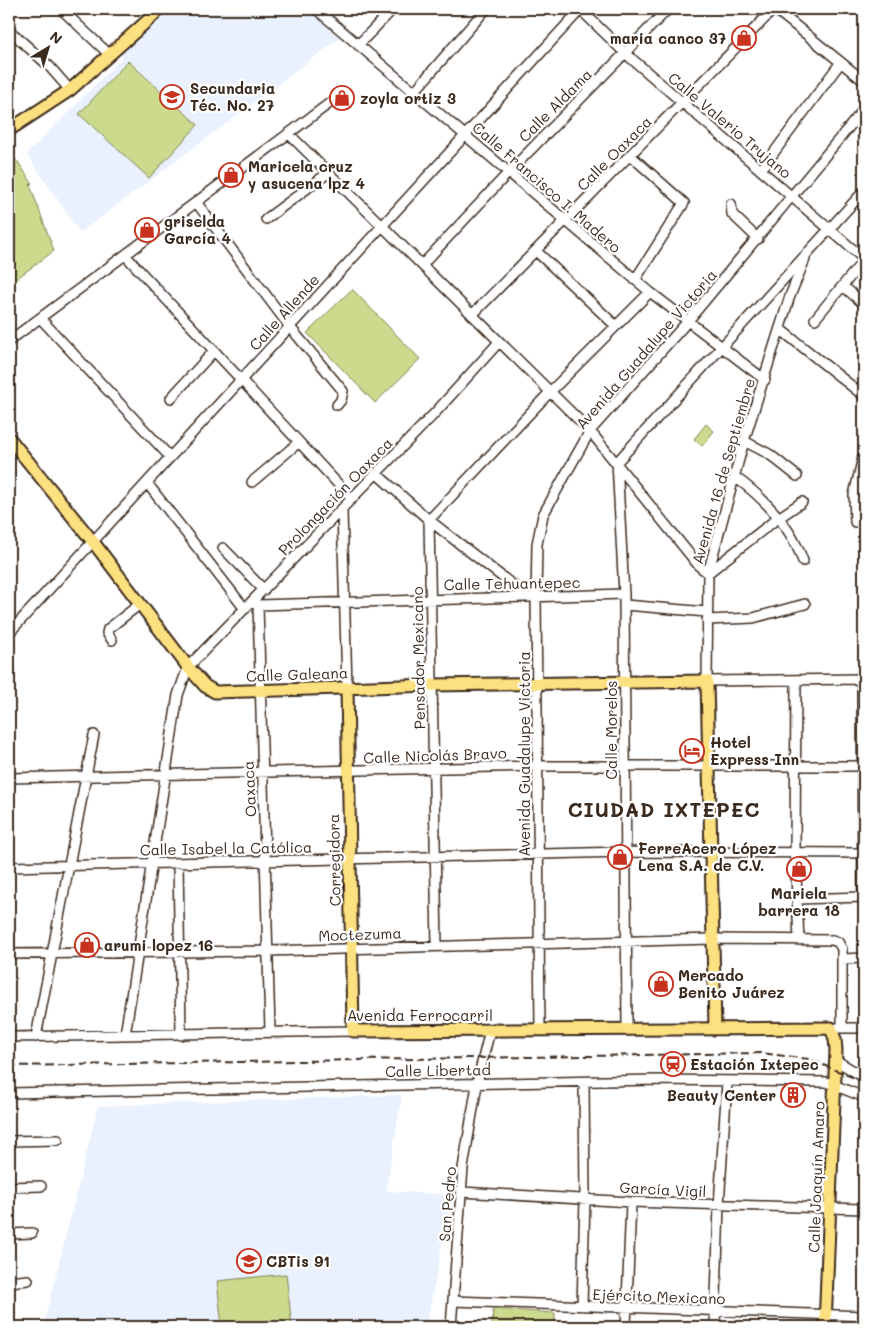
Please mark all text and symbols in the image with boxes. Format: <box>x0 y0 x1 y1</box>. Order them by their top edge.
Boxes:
north arrow <box>22 22 72 72</box>
shop icon: maria canco 37 <box>731 25 757 51</box>
text: N <box>46 27 66 48</box>
place label: maria canco 37 <box>610 28 726 48</box>
street label: Calle Aldama <box>514 64 596 146</box>
street label: Calle Valerio Trujano <box>664 67 796 183</box>
place label: Secundaria Téc. No. 27 <box>190 78 275 115</box>
school or university icon: Secundaria Téc. No. 27 <box>159 84 185 110</box>
shop icon: zoyla ortiz 3 <box>329 85 355 111</box>
place label: zoyla ortiz 3 <box>360 88 456 108</box>
street label: Calle Oaxaca <box>572 111 656 195</box>
street label: Calle Francisco I. Madero <box>468 117 626 257</box>
place label: Maricela cruz y asucena lpz 4 <box>248 156 365 193</box>
shop icon: Maricela cruz y asucena lpz 4 <box>218 162 244 188</box>
place label: griselda García 4 <box>164 211 231 248</box>
shop icon: griselda García 4 <box>134 217 160 243</box>
street label: Avenida Guadalupe Victoria <box>571 265 721 433</box>
street label: Calle Allende <box>244 270 324 354</box>
street label: Avenida 16 de Septiembre <box>687 376 759 566</box>
street label: Prolongación Oaxaca <box>273 433 397 559</box>
street label: Calle Tehuantepec <box>443 572 581 594</box>
street label: Pensador Mexicano <box>407 586 429 730</box>
street label: Avenida Guadalupe Victoria <box>514 651 534 857</box>
street label: Calle Galeana <box>246 662 348 686</box>
street label: Calle Morelos <box>601 680 621 780</box>
place label: Hotel Express Inn <box>710 732 799 769</box>
hotel icon: Hotel Express Inn <box>679 738 705 764</box>
street label: Calle Nicolás Bravo <box>363 743 507 767</box>
street label: Oaxaca <box>238 760 260 818</box>
district label: CIUDAD IXTEPEC <box>568 796 760 822</box>
street label: Corregidora <box>323 814 345 906</box>
street label: Calle Isabel la Católica <box>140 836 312 860</box>
place label: FerreAcero López Lena S.A. de C.V. <box>638 838 777 875</box>
shop icon: FerreAcero López Lena S.A. de C.V. <box>607 844 633 870</box>
shop icon: Mariela barrera 18 <box>786 856 812 882</box>
place label: Mariela barrera 18 <box>758 883 840 920</box>
street label: Moctezuma <box>318 923 402 945</box>
shop icon: arumi lopez 16 <box>74 932 100 958</box>
place label: arumi lopez 16 <box>104 935 213 955</box>
place label: Mercado Benito Juárez <box>678 965 785 1002</box>
shop icon: Mercado Benito Juárez <box>648 971 674 997</box>
street label: Avenida Ferrocarril <box>347 1005 493 1025</box>
station icon: Estación Ixtepec <box>660 1051 686 1077</box>
place label: Estación Ixtepec <box>690 1054 819 1074</box>
street label: Calle Libertad <box>385 1059 491 1081</box>
building icon: Beauty Center <box>780 1082 806 1108</box>
place label: Beauty Center <box>667 1085 776 1105</box>
street label: Calle Joaquín Amaro <box>803 1101 829 1253</box>
street label: San Pedro <box>434 1166 460 1242</box>
street label: García Vigil <box>619 1177 707 1201</box>
school or university icon: CBTis 91 <box>236 1248 262 1274</box>
place label: CBTis 91 <box>266 1251 330 1271</box>
street label: Ejército Mexicano <box>592 1284 726 1308</box>

